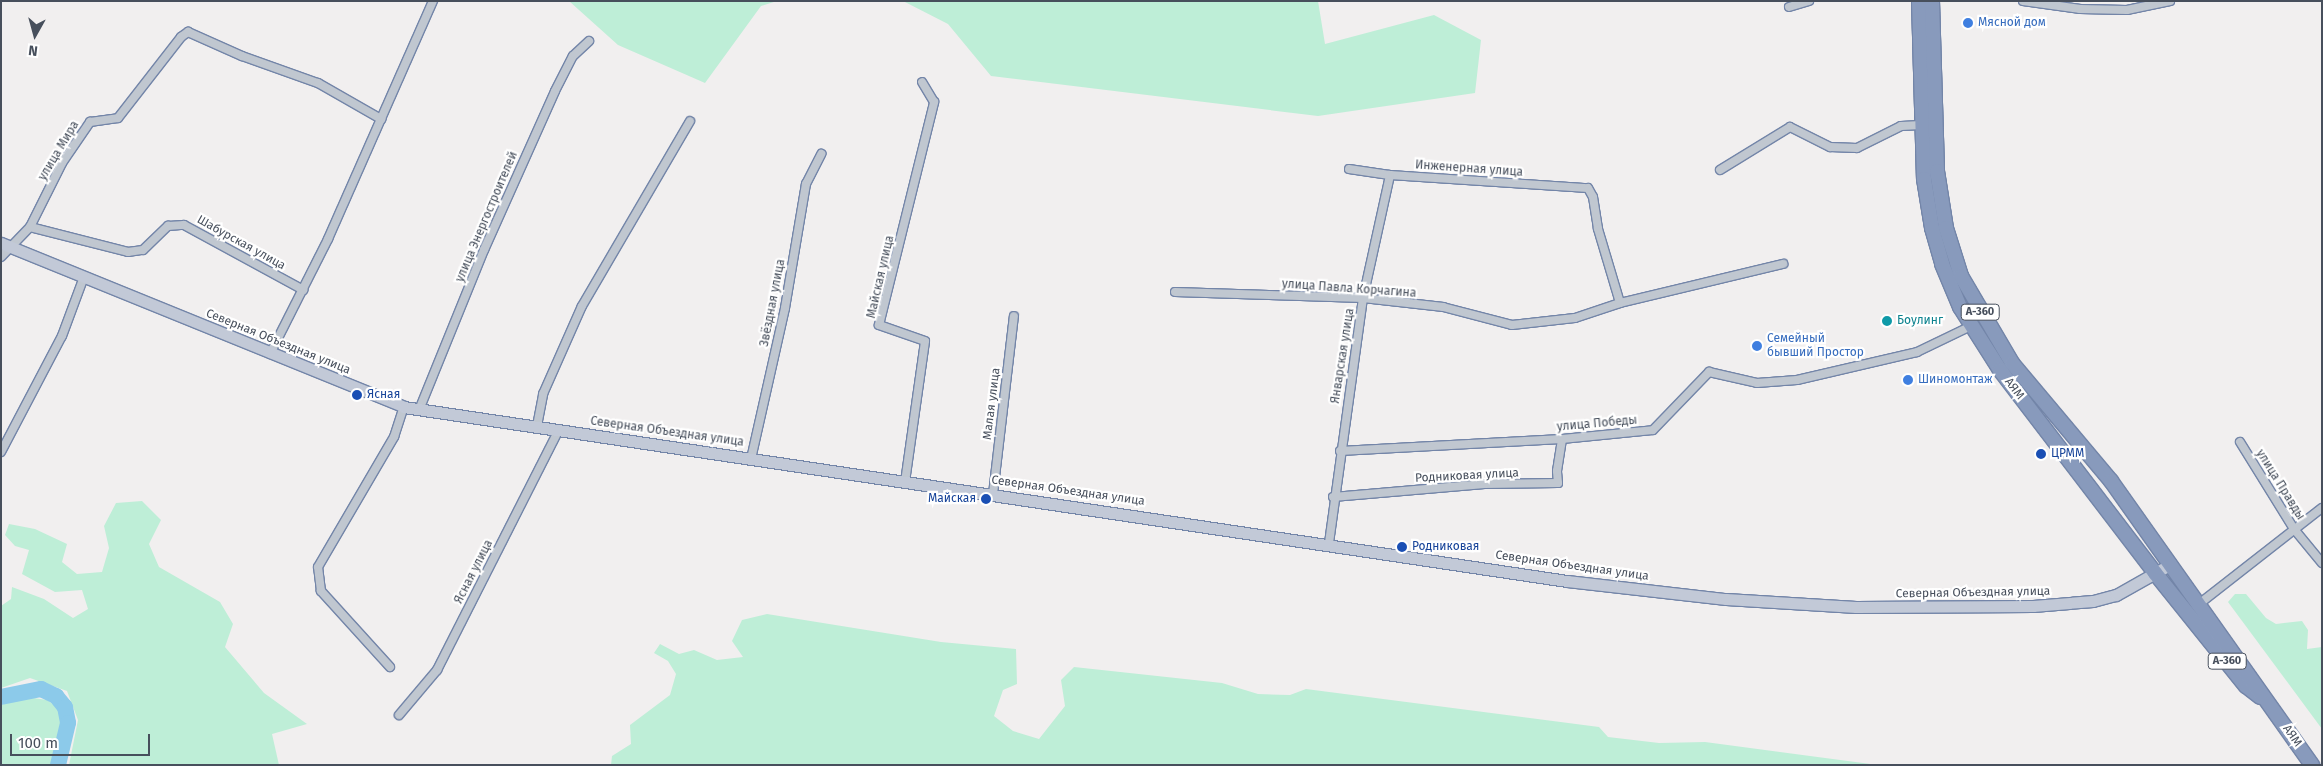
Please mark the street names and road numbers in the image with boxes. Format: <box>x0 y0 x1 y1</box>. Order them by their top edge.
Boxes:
street label: улица Мира <box>36 119 82 183</box>
street label: улица Энергостроителей <box>453 150 521 284</box>
street label: Инженерная улица <box>1415 158 1523 180</box>
street label: Шабурская улица <box>194 213 288 273</box>
street label: Майская улица <box>864 234 898 320</box>
street label: Звёздная улица <box>757 258 789 348</box>
street label: улица Павла Корчагина <box>1281 277 1417 301</box>
road number: А-360 <box>1960 304 2000 320</box>
street label: Северная Объездная улица <box>204 306 352 378</box>
street label: Январская улица <box>1328 307 1358 405</box>
street label: Малая улица <box>980 367 1004 441</box>
street label: АЯМ <box>2001 375 2027 403</box>
street label: улица Победы <box>1556 413 1638 435</box>
street label: Северная Объездная улица <box>589 414 745 450</box>
street label: улица Правды <box>2253 447 2307 523</box>
street label: Родниковая улица <box>1415 466 1519 486</box>
street label: Северная Объездная улица <box>990 473 1146 509</box>
street label: Ясная улица <box>452 538 496 606</box>
street label: Северная Объездная улица <box>1494 548 1650 584</box>
street label: Северная Объездная улица <box>1896 584 2050 602</box>
road number: А-360 <box>2207 652 2247 669</box>
street label: АЯМ <box>2279 722 2305 750</box>

